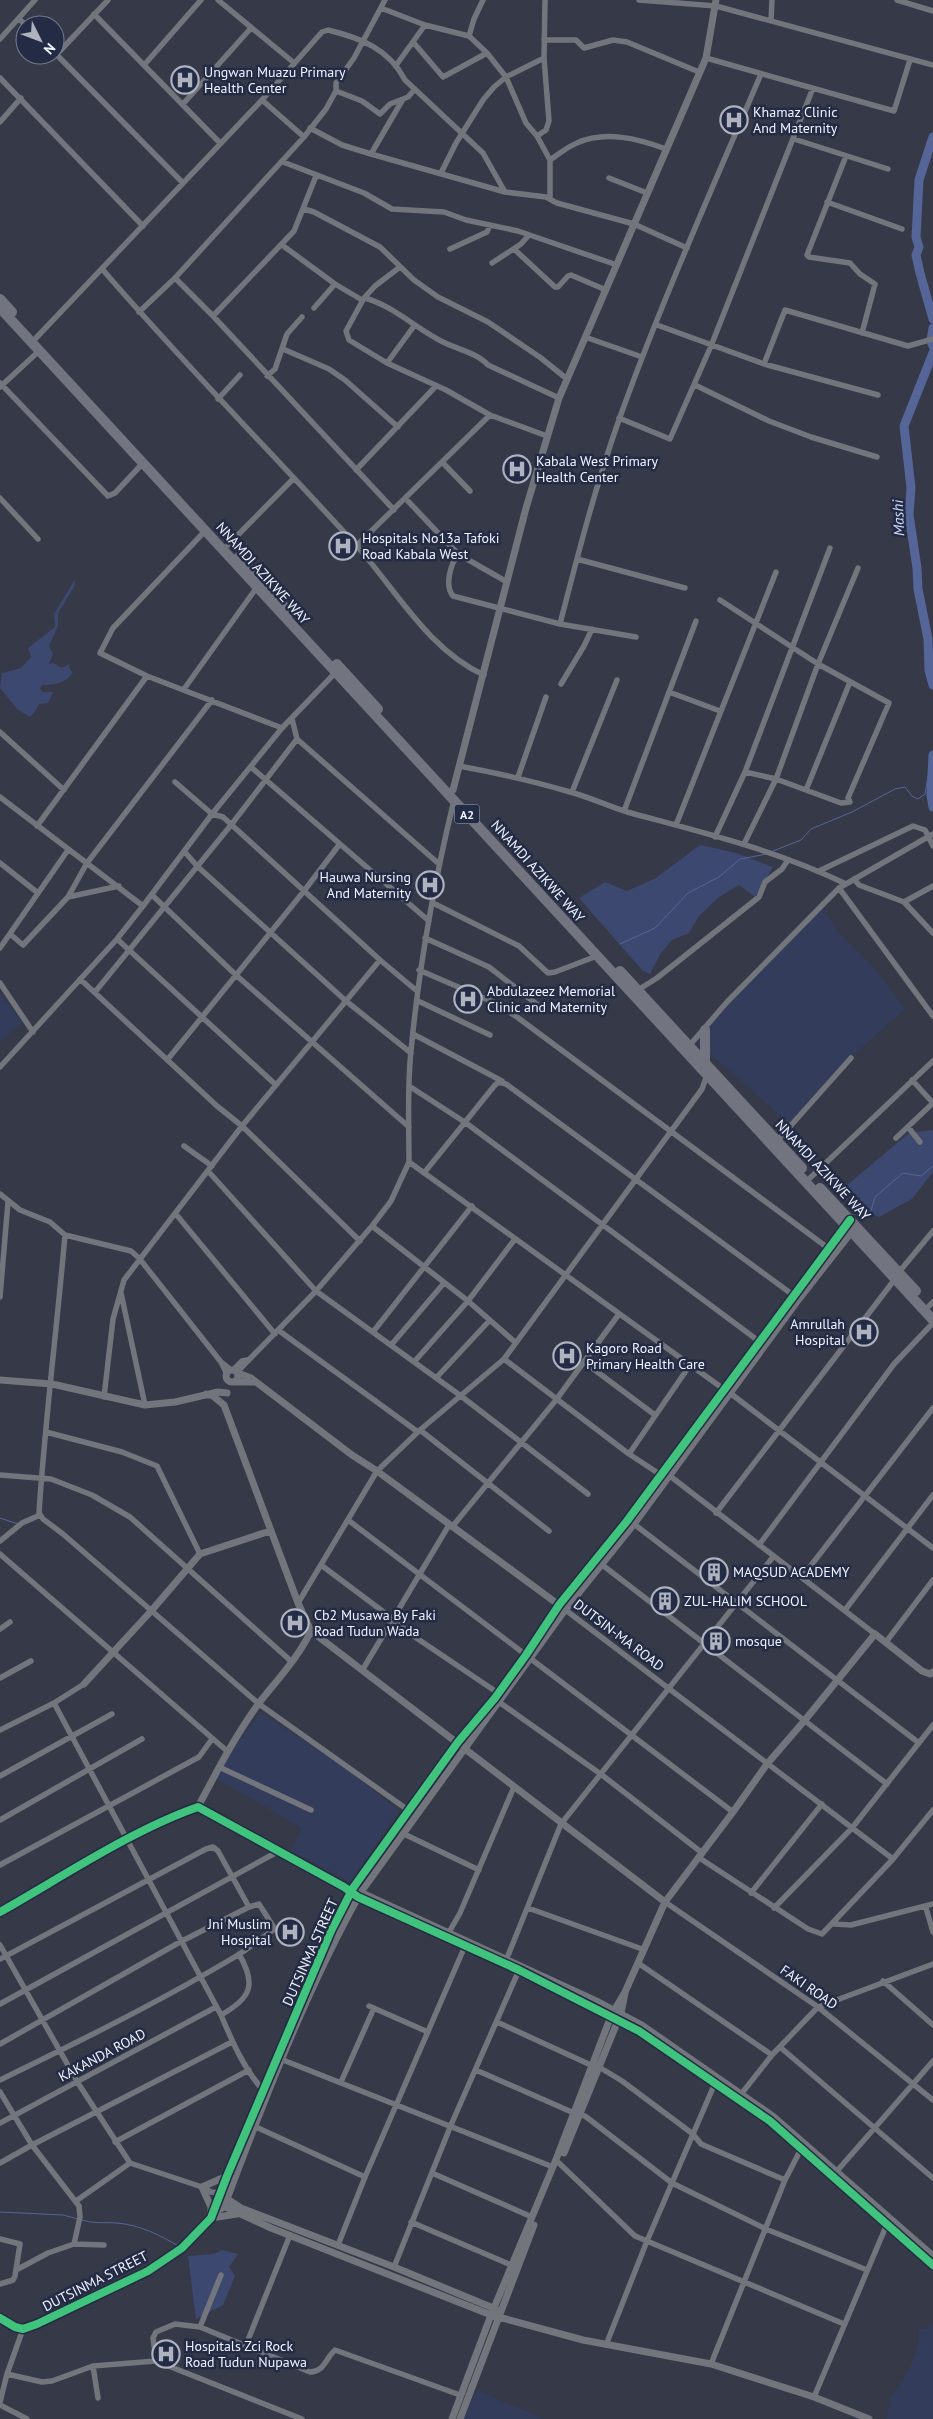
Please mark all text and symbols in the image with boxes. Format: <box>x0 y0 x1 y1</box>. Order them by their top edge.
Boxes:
north arrow <box>15 15 65 65</box>
text: N <box>40 39 59 58</box>
place label: Ungwan Muazu Primary Health Center <box>204 63 346 97</box>
hospital icon: Ungwan Muazu Primary Health Center <box>170 65 200 95</box>
place label: Khamaz Clinic And Maternity <box>753 103 838 137</box>
hospital icon: Khamaz Clinic And Maternity <box>719 105 749 135</box>
place label: Kabala West Primary Health Center <box>536 452 659 486</box>
hospital icon: Kabala West Primary Health Center <box>502 454 532 484</box>
water label: Mashi <box>888 498 908 537</box>
street label: NNAMDI AZIKWE WAY <box>212 518 314 628</box>
place label: Hospitals No13a Tafoki Road Kabala West <box>362 529 500 563</box>
hospital icon: Hospitals No13a Tafoki Road Kabala West <box>328 531 358 561</box>
road number: A2 <box>454 804 480 824</box>
street label: NNAMDI AZIKWE WAY <box>487 816 589 926</box>
place label: Hauwa Nursing And Maternity <box>320 868 411 902</box>
hospital icon: Hauwa Nursing And Maternity <box>415 870 445 900</box>
place label: Abdulazeez Memorial Clinic and Maternity <box>487 982 615 1016</box>
hospital icon: Abdulazeez Memorial Clinic and Maternity <box>453 984 483 1014</box>
street label: NNAMDI AZIKWE WAY <box>772 1116 875 1224</box>
place label: Amrullah Hospital <box>790 1315 845 1349</box>
hospital icon: Amrullah Hospital <box>849 1317 879 1347</box>
place label: Kagoro Road Primary Health Care <box>586 1339 705 1373</box>
hospital icon: Kagoro Road Primary Health Care <box>552 1341 582 1371</box>
building icon: MAQSUD ACADEMY <box>699 1557 729 1587</box>
place label: MAQSUD ACADEMY <box>733 1563 850 1581</box>
building icon: ZUL-HALIM SCHOOL <box>650 1586 680 1616</box>
place label: ZUL-HALIM SCHOOL <box>684 1592 807 1610</box>
street label: DUTSIN-MA ROAD <box>570 1595 668 1675</box>
place label: Cb2 Musawa By Faki Road Tudun Wada <box>314 1606 436 1640</box>
hospital icon: Cb2 Musawa By Faki Road Tudun Wada <box>280 1608 310 1638</box>
building icon: mosque <box>701 1626 731 1656</box>
place label: mosque <box>735 1632 782 1650</box>
street label: DUTSINMA STREET <box>278 1895 342 2009</box>
place label: Jni Muslim Hospital <box>207 1915 271 1949</box>
hospital icon: Jni Muslim Hospital <box>275 1917 305 1947</box>
street label: FAKI ROAD <box>777 1961 841 2013</box>
street label: KAKANDA ROAD <box>55 2024 149 2086</box>
street label: DUTSINMA STREET <box>39 2247 151 2315</box>
place label: Hospitals Zci Rock Road Tudun Nupawa <box>185 2337 307 2371</box>
hospital icon: Hospitals Zci Rock Road Tudun Nupawa <box>151 2339 181 2369</box>

